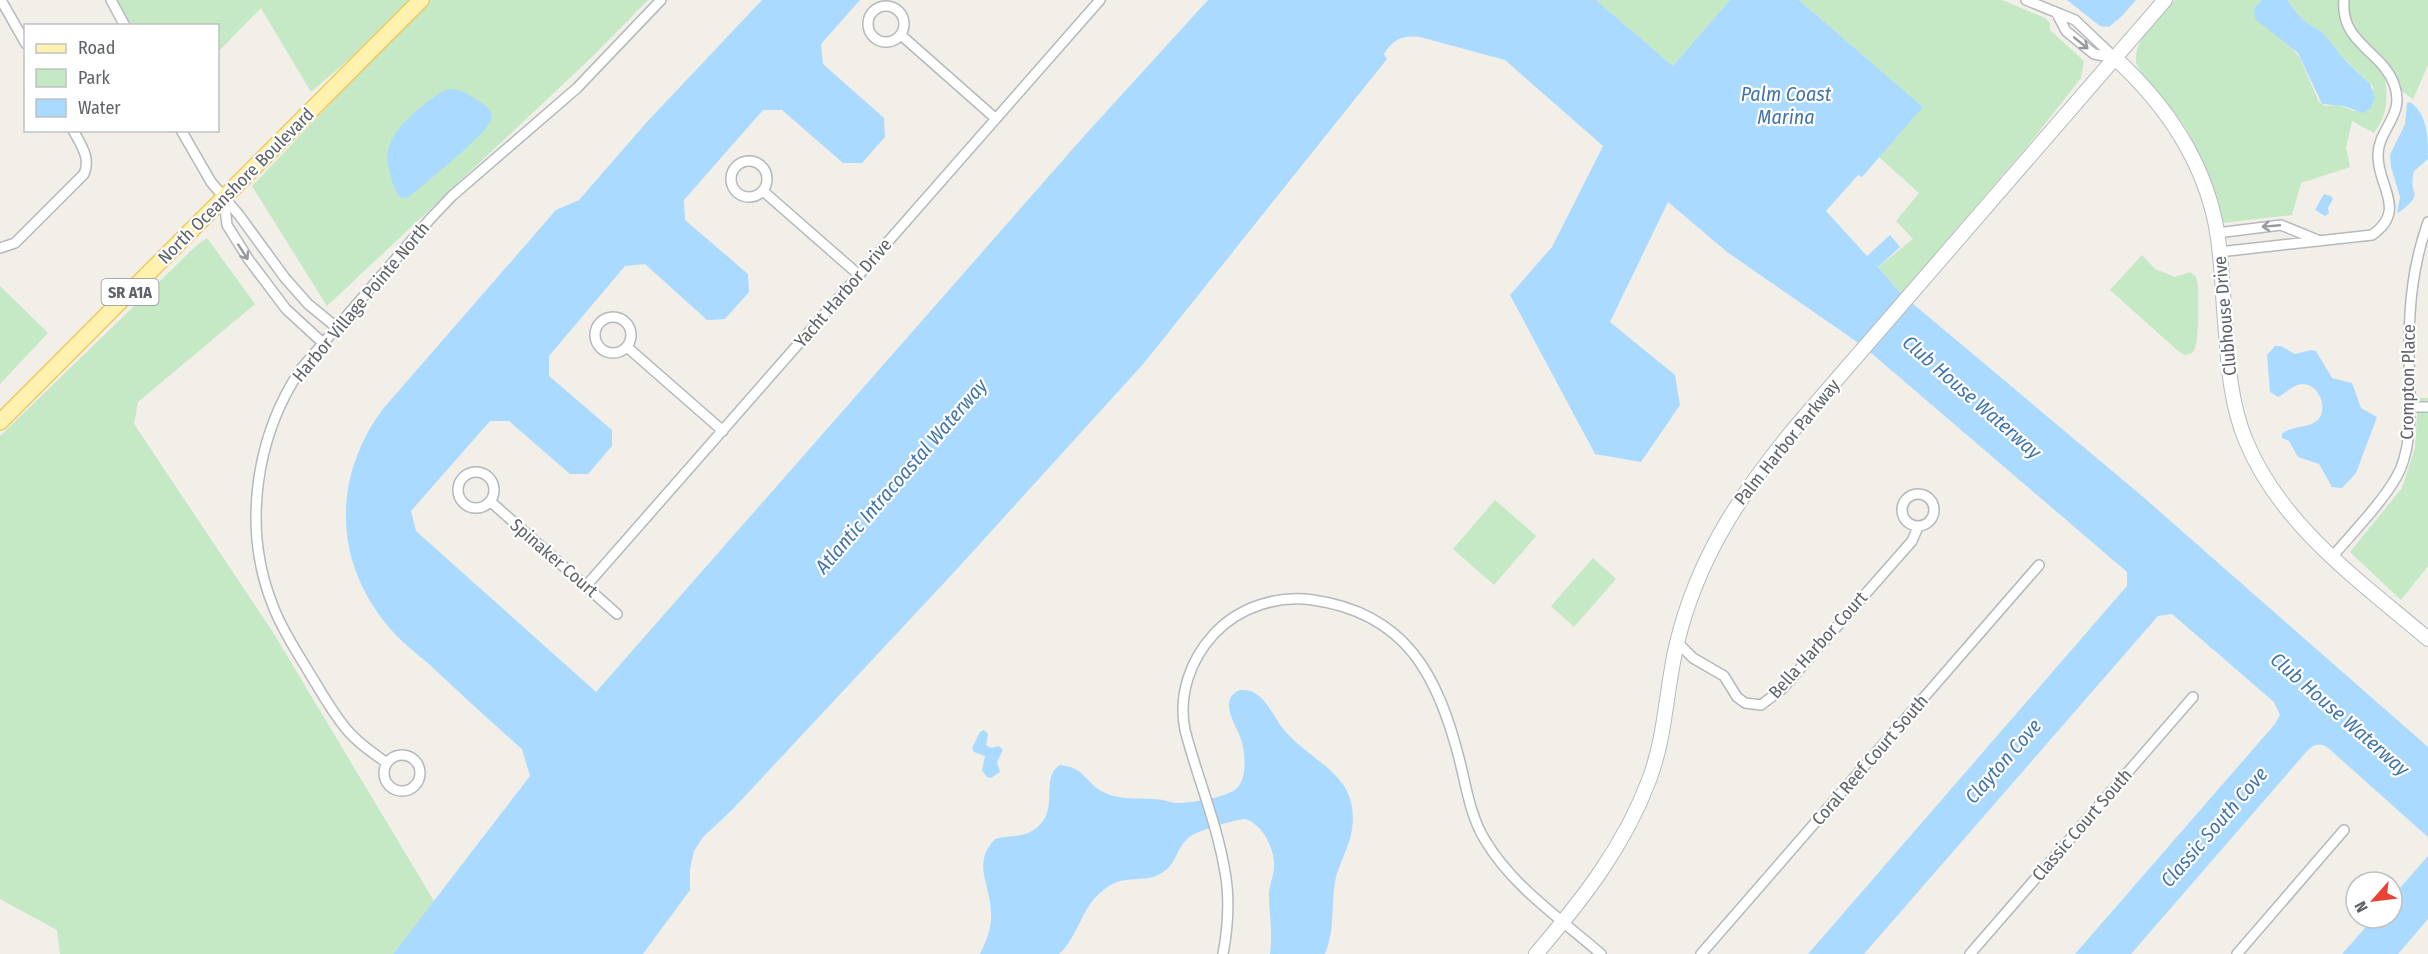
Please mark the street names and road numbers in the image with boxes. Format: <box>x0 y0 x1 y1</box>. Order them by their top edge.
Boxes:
street label: North Oceanshore Boulevard <box>153 103 319 269</box>
street label: Harbor Village Pointe North <box>288 218 434 386</box>
street label: Yacht Harbor Drive <box>790 234 896 352</box>
street label: Clubhouse Drive <box>2209 255 2241 377</box>
road number: SR A1A <box>102 279 158 305</box>
street label: Crompton Place <box>2396 324 2420 440</box>
street label: Palm Harbor Parkway <box>1729 375 1845 509</box>
street label: Spinaker Court <box>506 514 602 602</box>
street label: Bella Harbor Court <box>1764 587 1872 703</box>
street label: Coral Reef Court South <box>1807 690 1933 830</box>
street label: Classic Court South <box>2027 764 2137 886</box>

